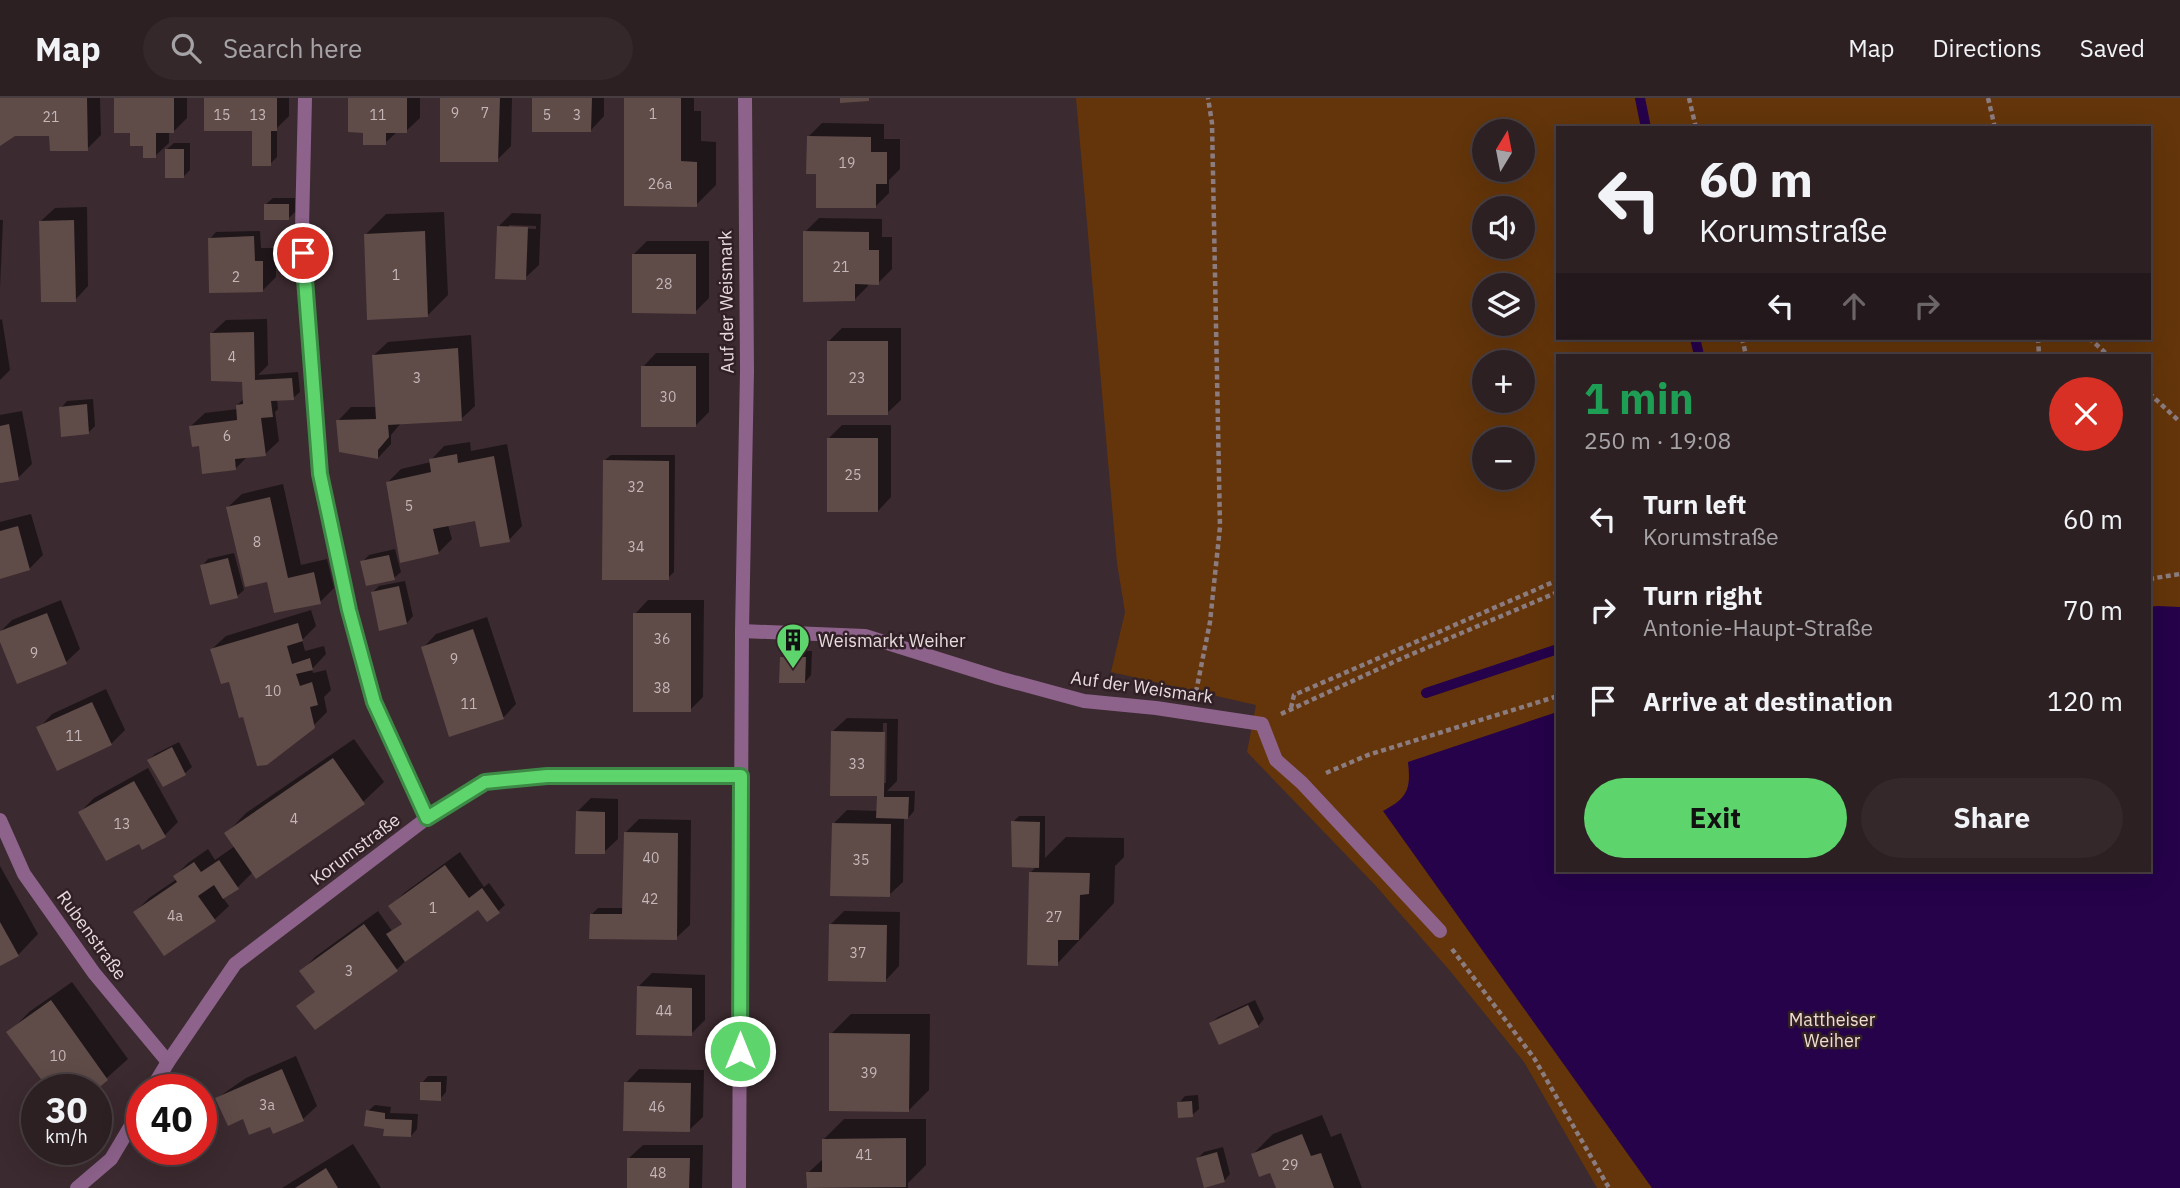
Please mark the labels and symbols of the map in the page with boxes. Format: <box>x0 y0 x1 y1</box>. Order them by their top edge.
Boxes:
house number: 9 <box>451 104 459 122</box>
house number: 7 <box>481 104 489 122</box>
house number: 1 <box>649 105 657 123</box>
house number: 15 <box>214 106 230 124</box>
house number: 13 <box>250 106 266 124</box>
house number: 11 <box>370 106 386 124</box>
house number: 5 <box>543 106 551 124</box>
house number: 3 <box>573 106 581 124</box>
house number: 21 <box>43 108 59 126</box>
north arrow <box>1472 119 1535 182</box>
house number: 19 <box>839 154 855 172</box>
house number: 26a <box>648 175 673 193</box>
pin <box>273 223 333 283</box>
street label: Auf der Weismark <box>713 230 739 374</box>
house number: 21 <box>833 258 849 276</box>
house number: 1 <box>392 266 400 284</box>
house number: 2 <box>232 268 240 286</box>
house number: 28 <box>656 275 672 293</box>
house number: 4 <box>228 348 236 366</box>
house number: 3 <box>413 369 421 387</box>
house number: 23 <box>849 369 865 387</box>
house number: 30 <box>660 388 676 406</box>
house number: 6 <box>223 427 231 445</box>
house number: 25 <box>845 466 861 484</box>
house number: 32 <box>628 478 644 496</box>
house number: 5 <box>405 497 413 515</box>
house number: 8 <box>253 533 261 551</box>
house number: 34 <box>628 538 644 556</box>
building icon: Weismarkt Weiher <box>774 621 812 670</box>
place label: Weismarkt Weiher <box>818 629 966 652</box>
house number: 36 <box>654 630 670 648</box>
house number: 9 <box>30 644 38 662</box>
house number: 9 <box>450 650 458 668</box>
street label: Auf der Weismark <box>1069 666 1215 708</box>
house number: 38 <box>654 679 670 697</box>
house number: 10 <box>265 682 281 700</box>
house number: 11 <box>461 695 477 713</box>
house number: 11 <box>66 727 82 745</box>
house number: 33 <box>849 755 865 773</box>
street label: Korumstraße <box>306 808 404 890</box>
house number: 4 <box>290 810 298 828</box>
house number: 13 <box>114 815 130 833</box>
house number: 40 <box>643 849 659 867</box>
house number: 35 <box>853 851 869 869</box>
street label: Rubenstraße <box>52 886 132 984</box>
house number: 42 <box>642 890 658 908</box>
house number: 1 <box>429 899 437 917</box>
house number: 4a <box>167 907 183 925</box>
house number: 27 <box>1046 908 1062 926</box>
house number: 37 <box>850 944 866 962</box>
house number: 3 <box>345 962 353 980</box>
house number: 44 <box>656 1002 672 1020</box>
park label: Mattheiser Weiher <box>1789 1008 1876 1052</box>
position arrow <box>703 1014 777 1088</box>
house number: 10 <box>50 1047 66 1065</box>
house number: 39 <box>861 1064 877 1082</box>
speed limit sign: 40 <box>126 1074 217 1165</box>
house number: 3a <box>259 1096 275 1114</box>
house number: 46 <box>649 1098 665 1116</box>
house number: 41 <box>856 1146 872 1164</box>
house number: 29 <box>1282 1156 1298 1174</box>
house number: 48 <box>650 1164 666 1182</box>

